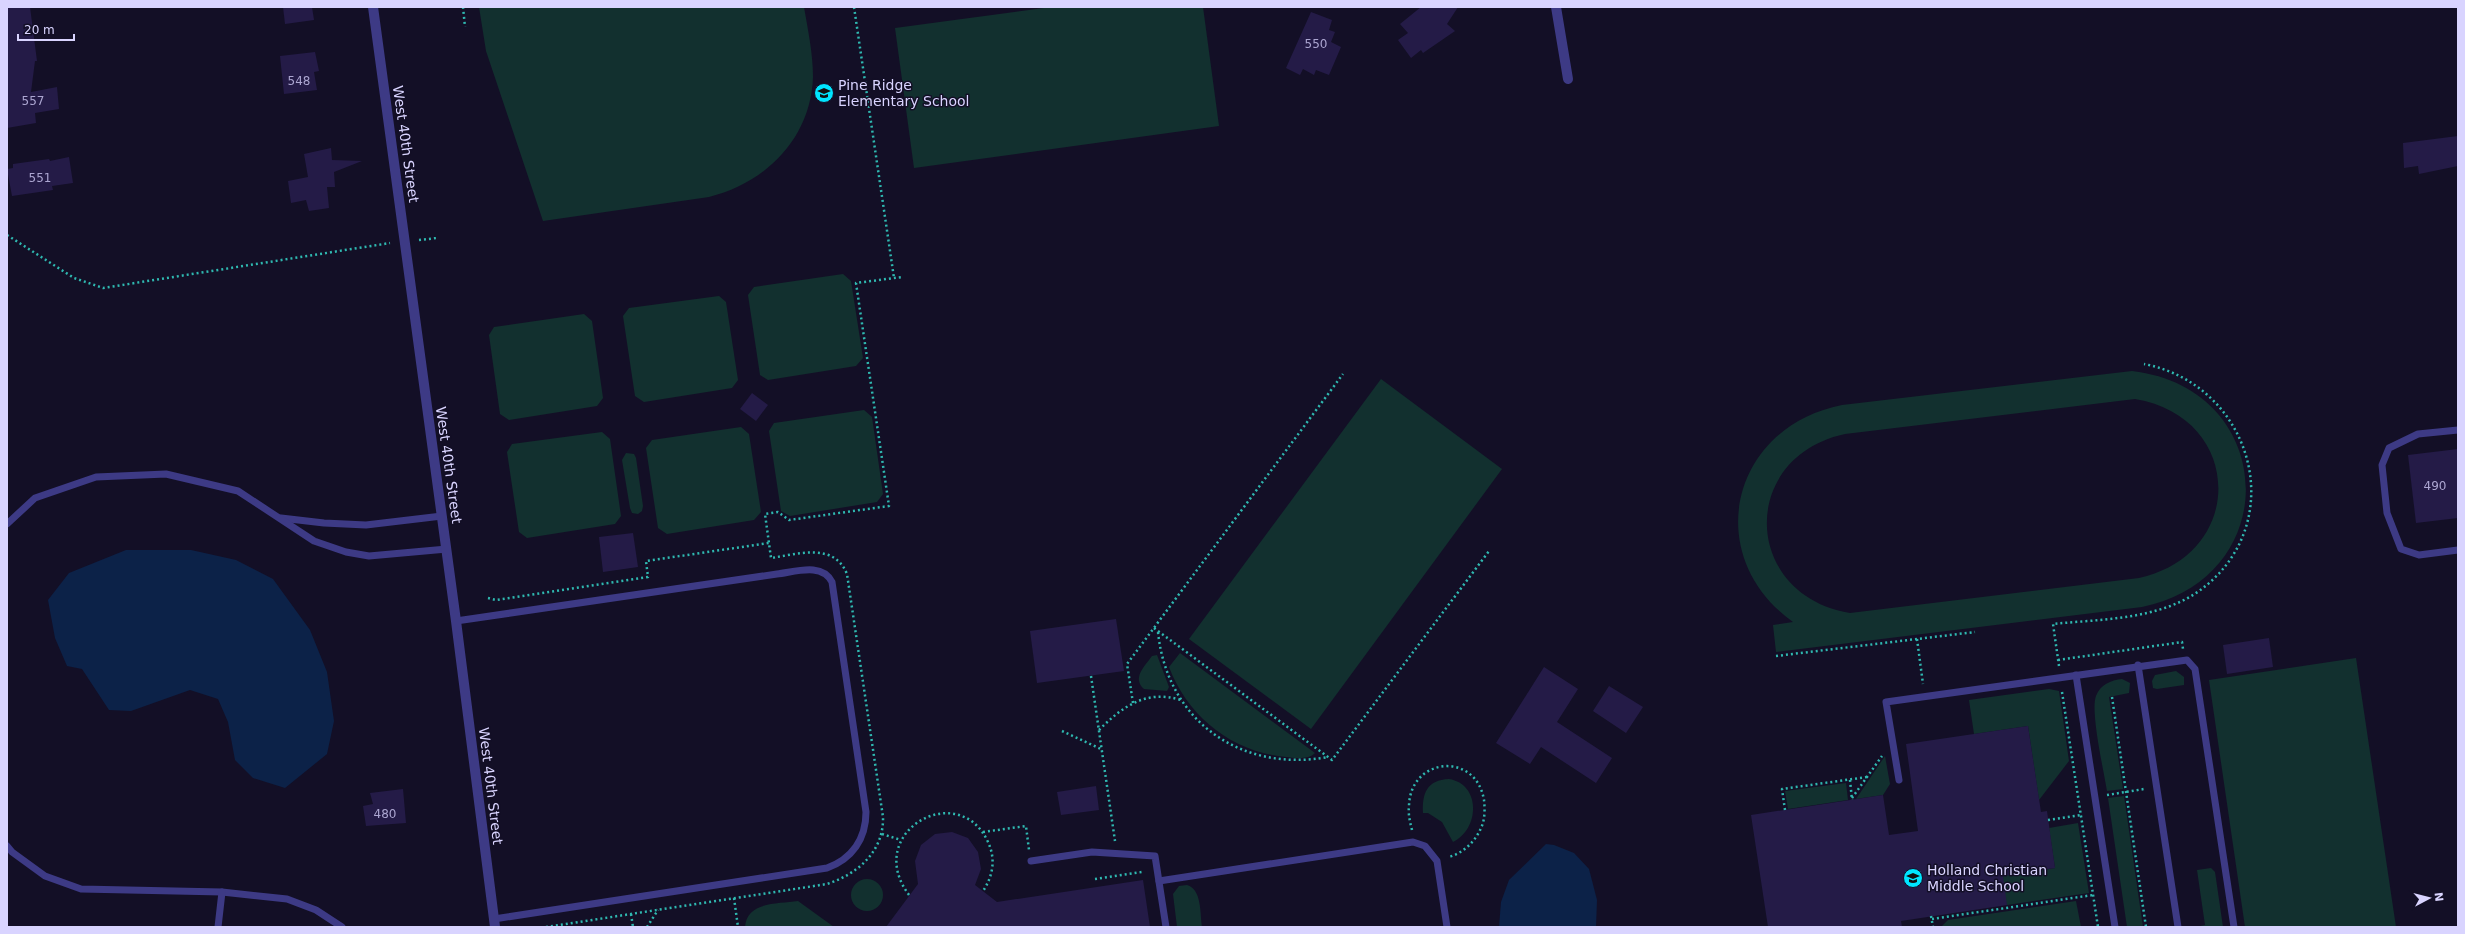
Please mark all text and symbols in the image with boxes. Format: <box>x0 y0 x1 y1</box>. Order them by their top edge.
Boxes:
scale bar <box>18 16 74 42</box>
text: 20 m <box>24 23 55 37</box>
house number: 550 <box>1305 37 1327 51</box>
house number: 548 <box>288 74 310 88</box>
place label: Pine Ridge Elementary School <box>838 77 970 109</box>
school or university icon: Pine Ridge Elementary School <box>813 82 835 104</box>
street label: West 40th Street <box>390 84 422 204</box>
house number: 557 <box>22 94 44 108</box>
house number: 551 <box>29 171 51 185</box>
street label: West 40th Street <box>433 405 465 525</box>
house number: 490 <box>2424 479 2446 493</box>
street label: West 40th Street <box>476 726 506 846</box>
house number: 480 <box>374 807 396 821</box>
place label: Holland Christian Middle School <box>1927 862 2047 894</box>
school or university icon: Holland Christian Middle School <box>1902 867 1924 889</box>
north arrow <box>2409 878 2449 918</box>
text: N <box>2431 891 2445 902</box>

